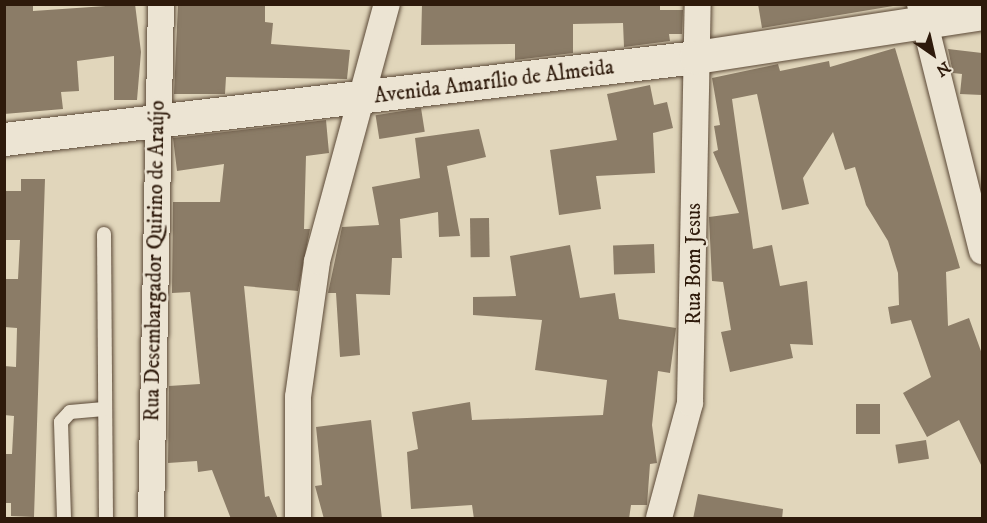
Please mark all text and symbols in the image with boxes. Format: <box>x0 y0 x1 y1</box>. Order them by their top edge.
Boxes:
north arrow <box>903 24 963 84</box>
street label: Avenida Amarílio de Almeida <box>373 55 615 109</box>
text: N <box>932 57 954 81</box>
street label: Rua Desembargador Quirino de Araújo <box>140 100 170 422</box>
street label: Rua Bom Jesus <box>681 203 707 325</box>

